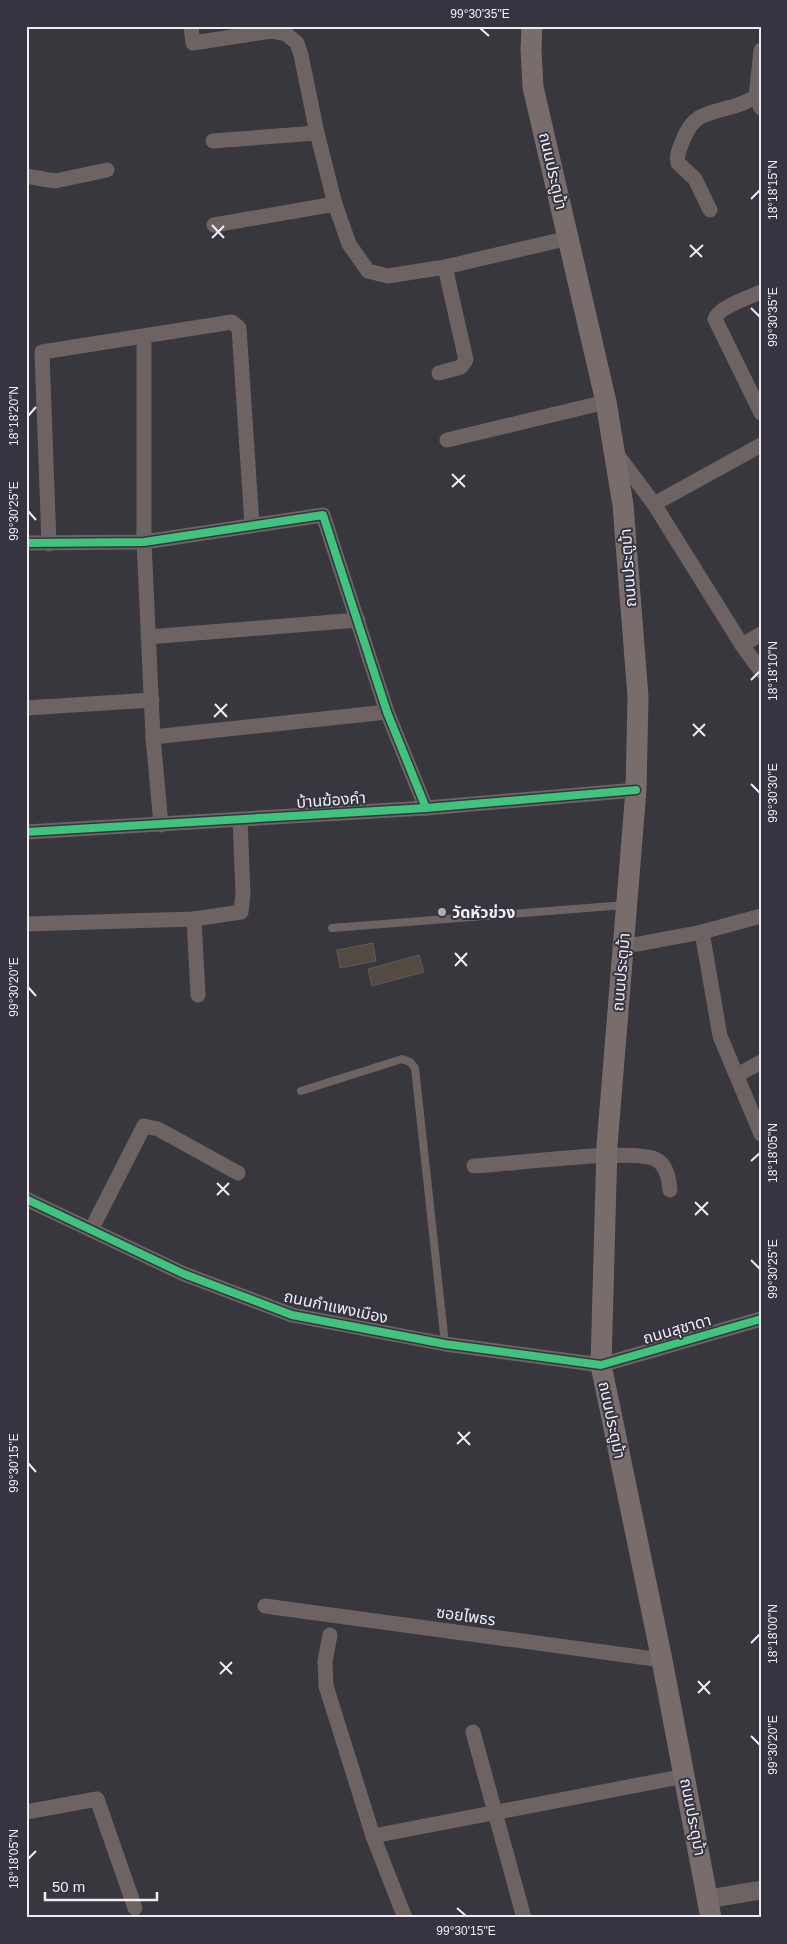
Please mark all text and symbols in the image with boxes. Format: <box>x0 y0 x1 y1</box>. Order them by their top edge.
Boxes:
text: 99°30'35"E <box>450 7 510 21</box>
street label: ถนนประตูม้า <box>535 131 570 211</box>
text: 18°18'15"N <box>766 160 780 220</box>
text: 99°30'35"E <box>766 287 780 347</box>
text: 18°18'20"N <box>7 386 21 446</box>
text: 99°30'25"E <box>7 481 21 541</box>
street label: ถนนประตูม้า <box>617 528 640 608</box>
text: 18°18'10"N <box>766 641 780 701</box>
text: 99°30'30"E <box>766 763 780 823</box>
street label: บ้านฆ้องคำ <box>296 789 366 811</box>
place label: วัดหัวข่วง <box>452 904 515 921</box>
marker: วัดหัวข่วง <box>436 906 448 918</box>
street label: ถนนประตูม้า <box>609 932 634 1012</box>
text: 99°30'20"E <box>7 957 21 1017</box>
text: 18°18'05"N <box>766 1123 780 1183</box>
text: 99°30'25"E <box>766 1239 780 1299</box>
street label: ถนนกำแพงเมือง <box>282 1288 390 1326</box>
street label: ถนนสุชาดา <box>641 1311 713 1348</box>
street label: ถนนประตูม้า <box>595 1380 628 1460</box>
text: 99°30'15"E <box>7 1433 21 1493</box>
street label: ซอยไพธร <box>435 1603 497 1629</box>
text: 18°18'00"N <box>766 1604 780 1664</box>
text: 99°30'20"E <box>766 1715 780 1775</box>
street label: ถนนประตูม้า <box>676 1777 709 1857</box>
text: 18°18'05"N <box>7 1829 21 1889</box>
scale bar <box>45 1869 158 1901</box>
text: 50 m <box>52 1878 85 1895</box>
text: 99°30'15"E <box>436 1924 496 1938</box>

